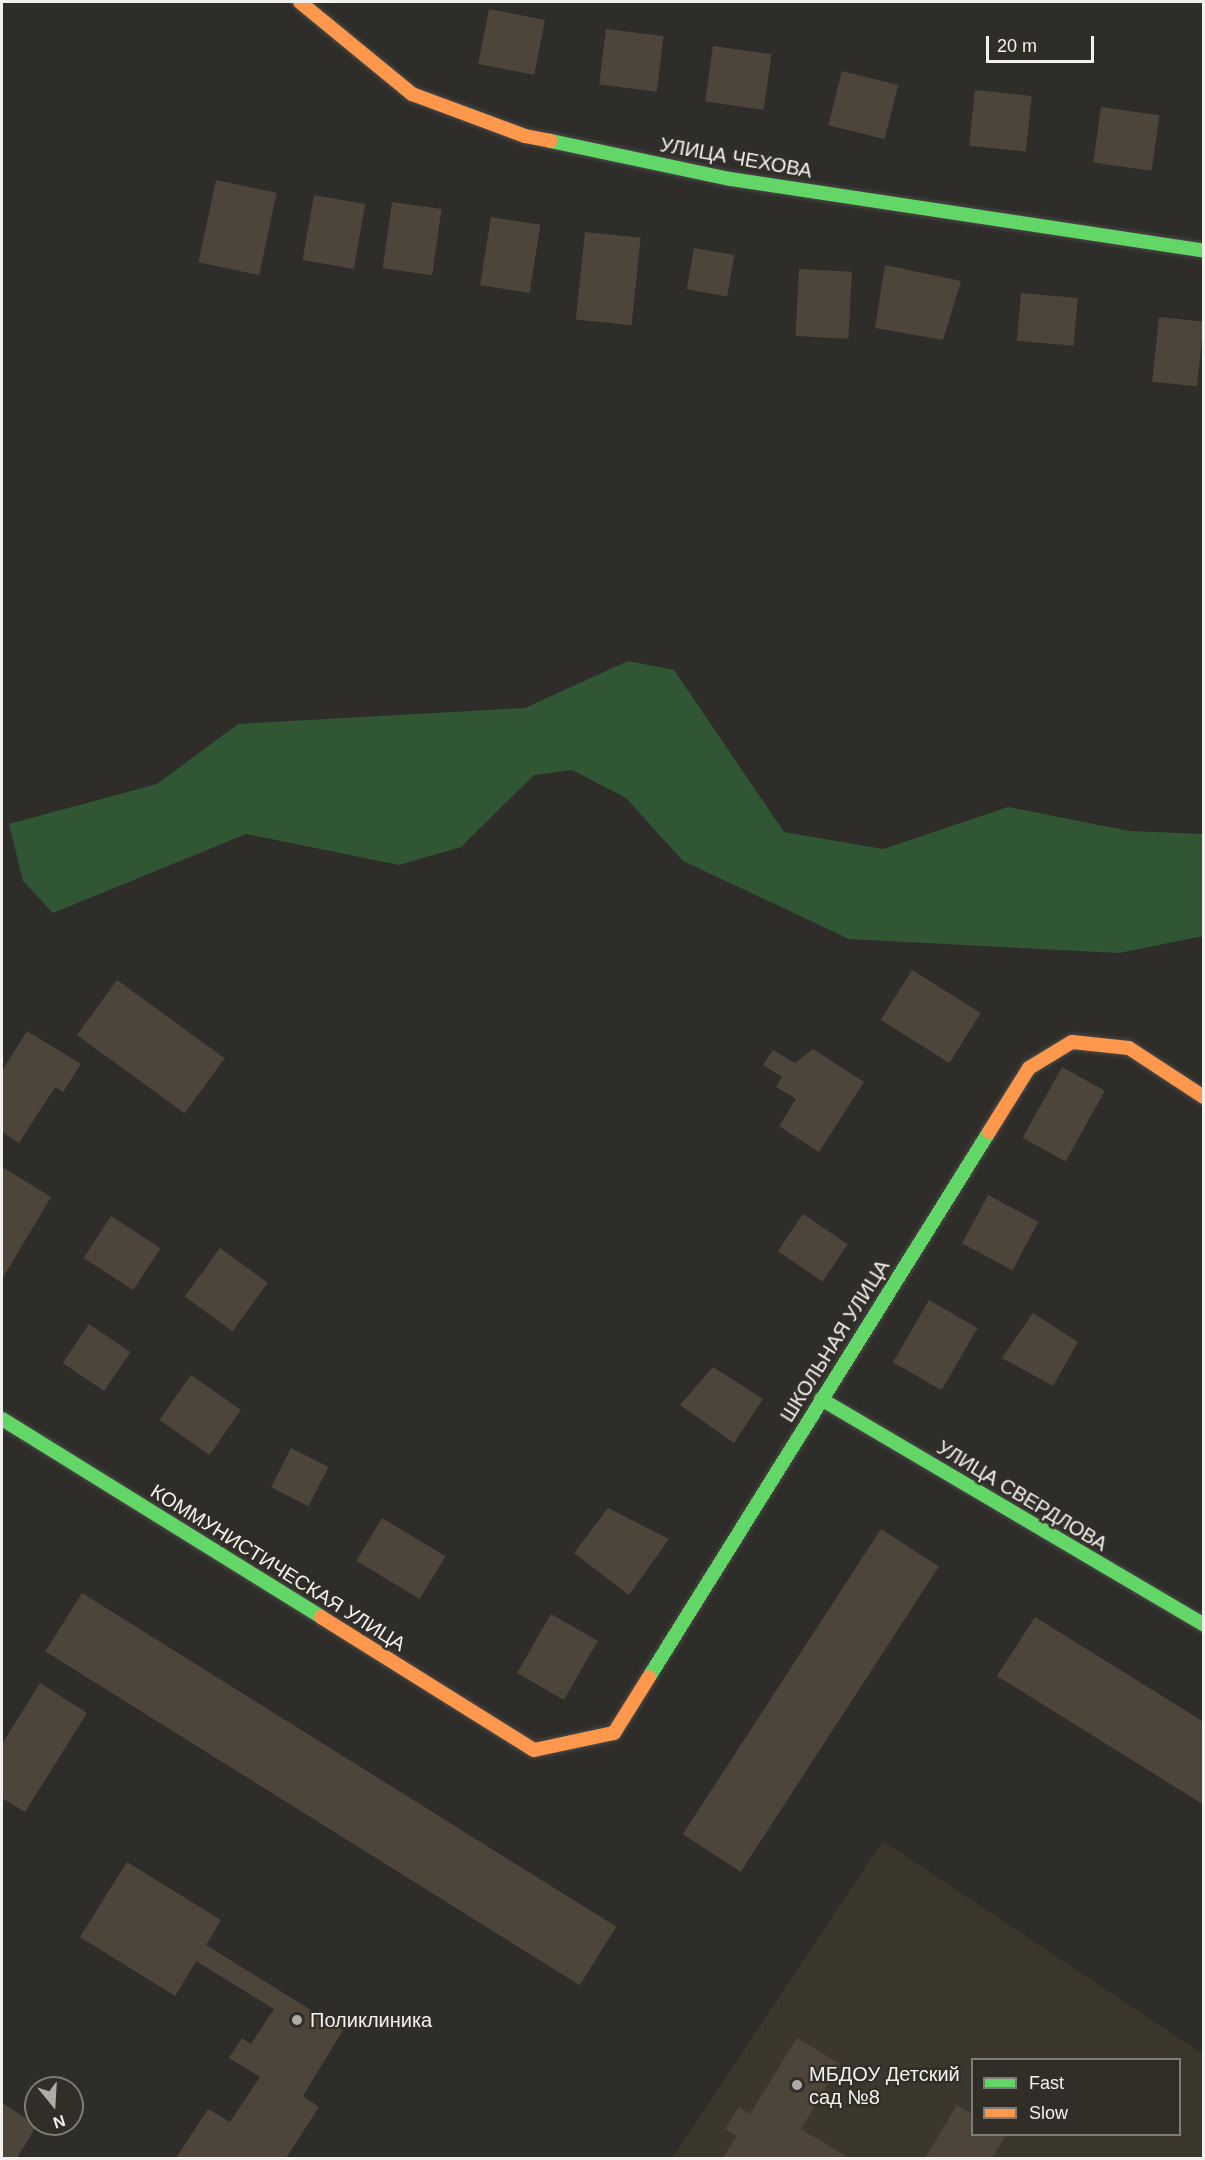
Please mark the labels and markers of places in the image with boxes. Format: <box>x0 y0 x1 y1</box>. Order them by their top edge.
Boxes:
place label: Поликлиника <box>310 2008 432 2032</box>
marker: Поликлиника <box>288 2011 306 2029</box>
place label: МБДОУ Детский сад №8 <box>809 2062 960 2109</box>
marker: МБДОУ Детский сад №8 <box>790 2078 804 2092</box>

